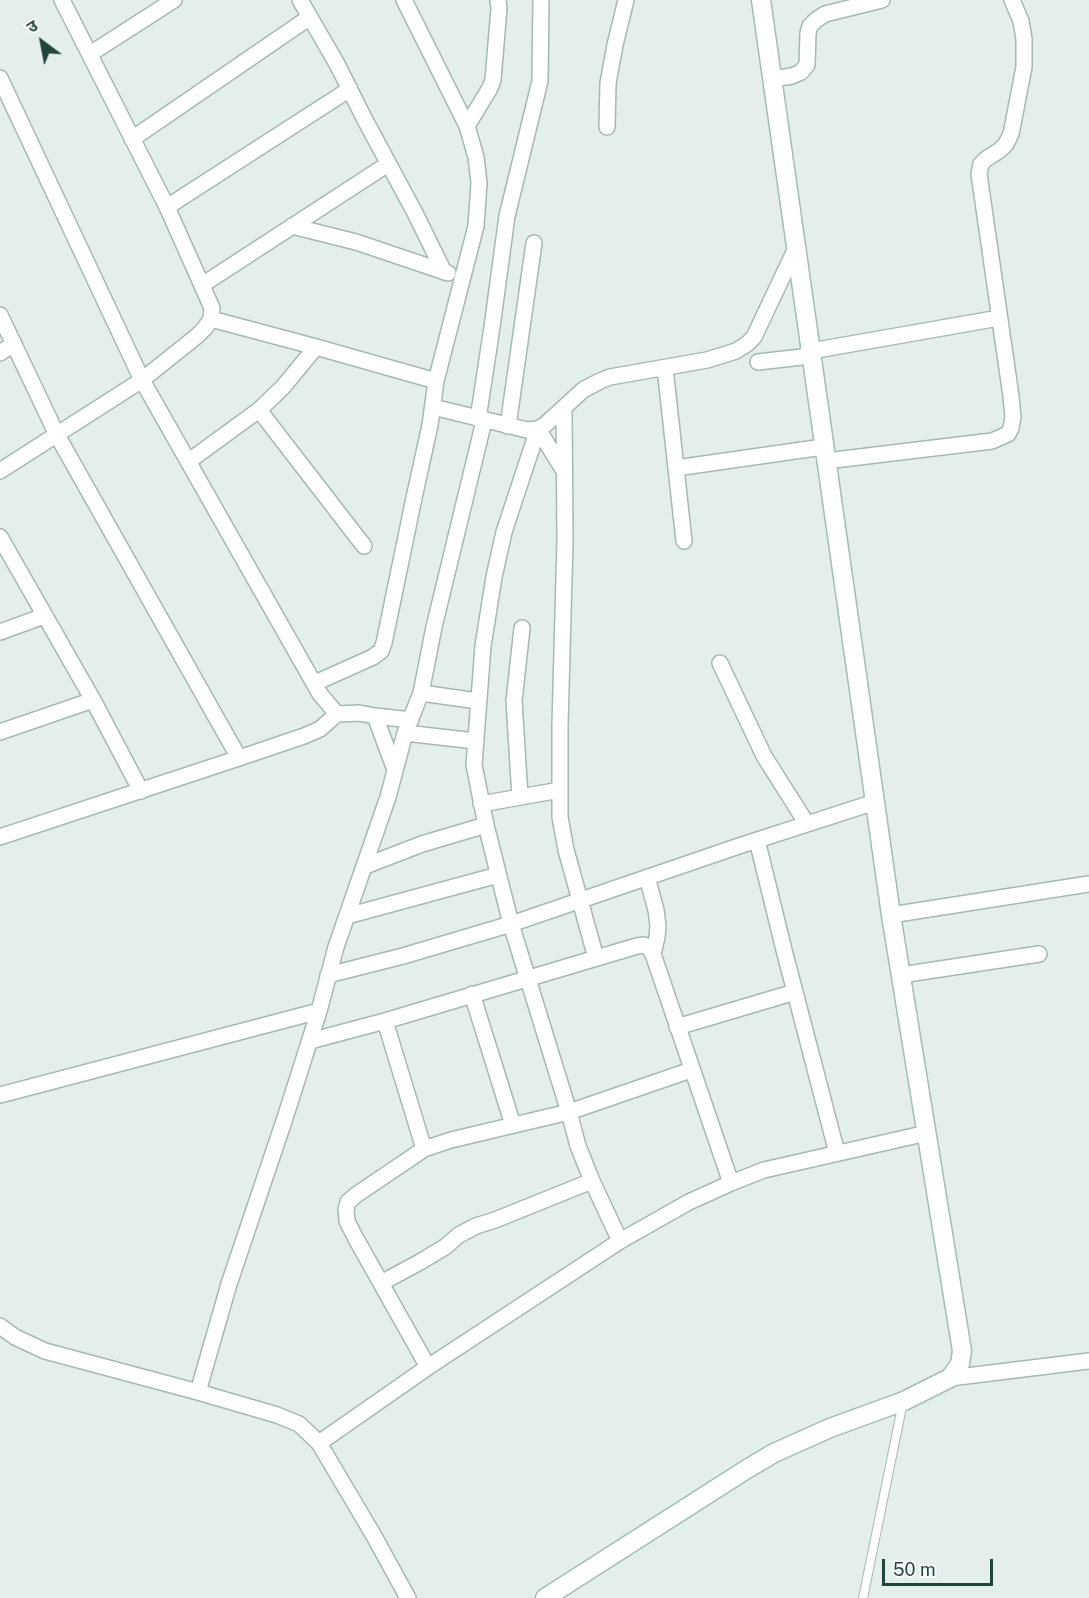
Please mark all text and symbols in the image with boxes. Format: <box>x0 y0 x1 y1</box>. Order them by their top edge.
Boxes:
north arrow <box>12 12 72 72</box>
text: उ <box>23 16 41 37</box>
scale bar <box>885 1547 996 1585</box>
text: 50 m <box>893 1559 936 1580</box>

